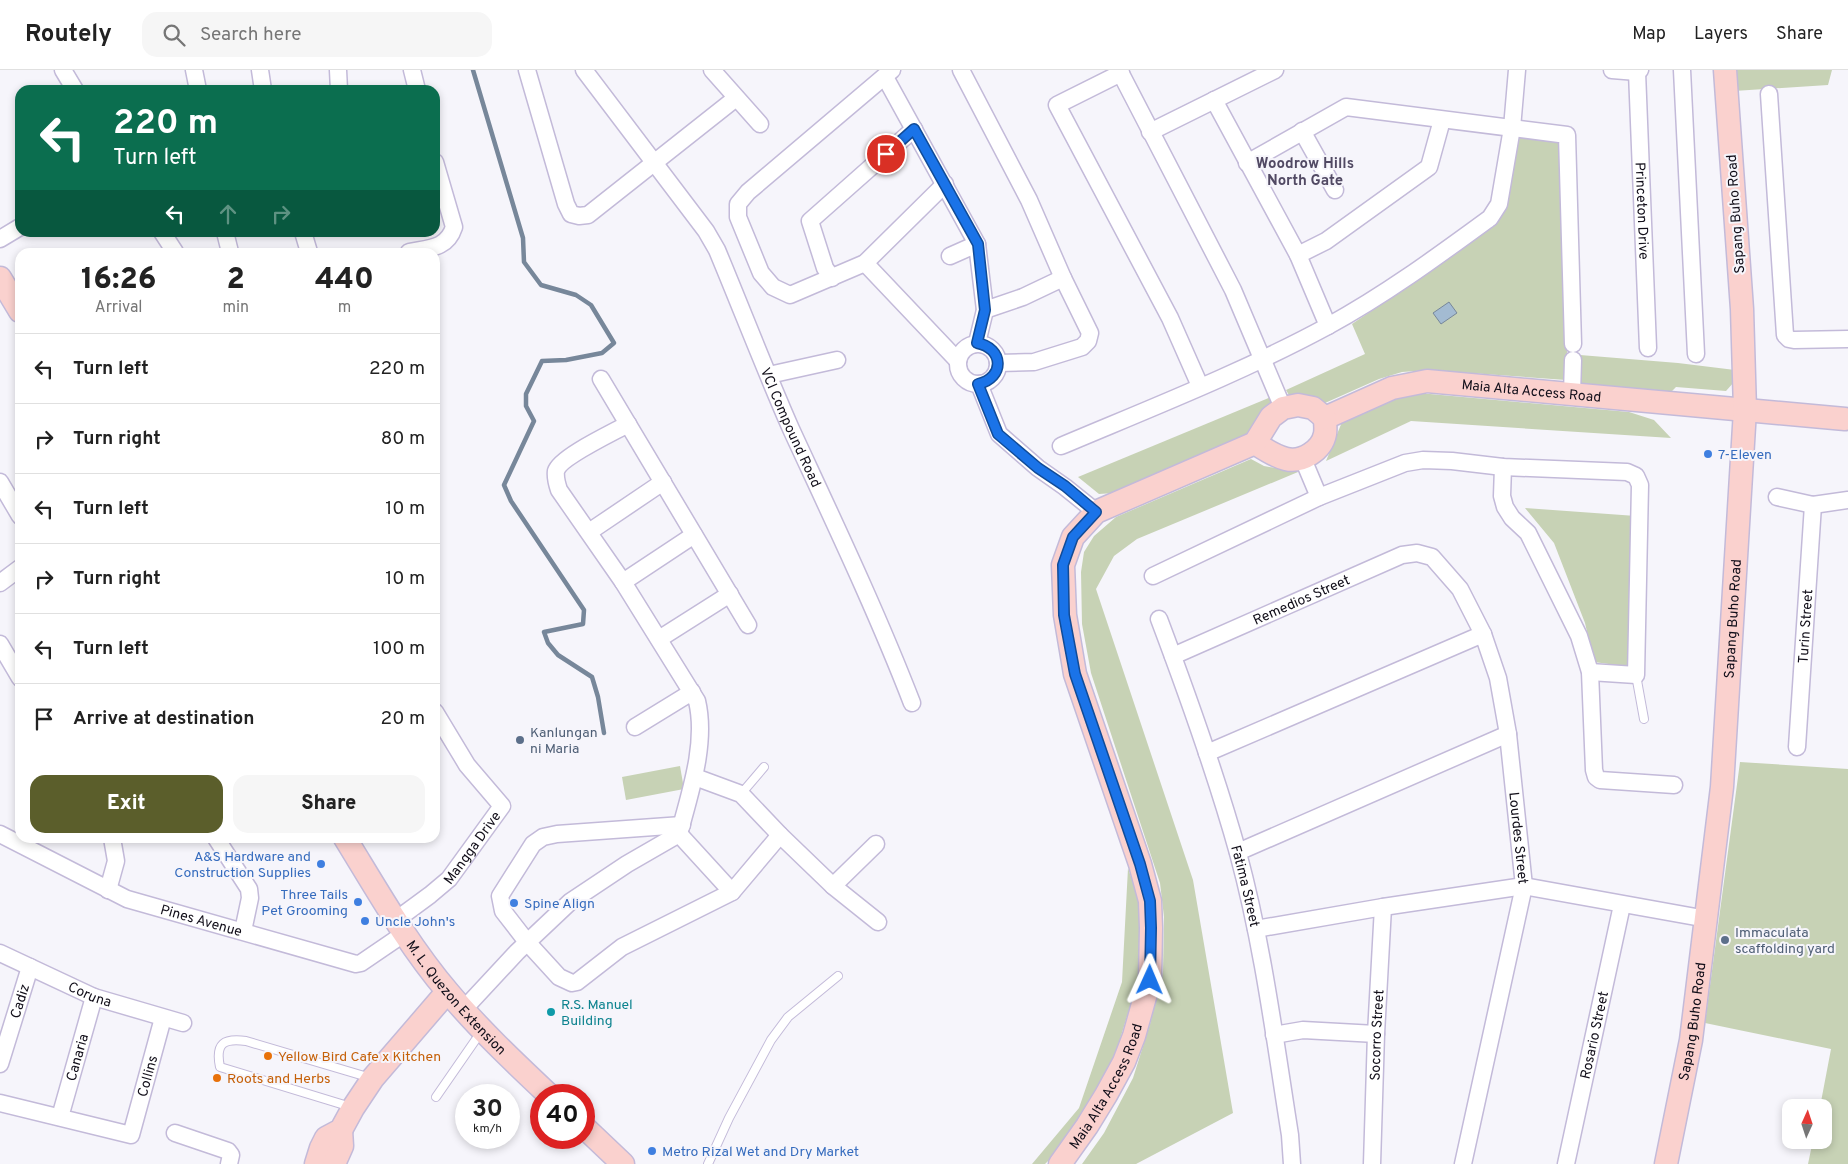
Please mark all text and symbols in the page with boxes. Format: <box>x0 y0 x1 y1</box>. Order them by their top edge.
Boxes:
search box <box>142 12 492 57</box>
text: Routely <box>25 20 112 50</box>
icon: search <box>160 21 188 49</box>
text: Search here <box>200 23 301 47</box>
text: Map <box>1632 23 1666 46</box>
text: Layers <box>1694 23 1748 46</box>
text: Share <box>1776 23 1823 46</box>
text: 220 m <box>113 102 218 146</box>
icon: left <box>30 105 95 170</box>
pin <box>865 133 907 175</box>
icon: arrive <box>872 140 900 168</box>
text: Turn left <box>113 145 196 172</box>
street label: Sapang Buho Road <box>1724 154 1749 274</box>
district label: Woodrow Hills North Gate <box>1256 155 1354 191</box>
street label: Princeton Drive <box>1631 162 1651 260</box>
icon: left <box>161 200 189 228</box>
icon: ahead <box>214 200 242 228</box>
icon: right <box>267 200 295 228</box>
text: 16:26 <box>81 262 156 299</box>
text: 2 <box>227 262 245 299</box>
text: 440 <box>315 262 374 299</box>
text: Arrival <box>95 298 143 318</box>
text: min <box>222 298 249 318</box>
text: m <box>338 298 351 318</box>
icon: left <box>30 355 58 383</box>
text: Turn left <box>73 357 149 381</box>
text: 220 m <box>369 357 425 381</box>
street label: VCI Compound Road <box>756 365 824 490</box>
street label: Maia Alta Access Road <box>1461 377 1602 407</box>
icon: right <box>30 425 58 453</box>
text: Turn right <box>73 427 161 451</box>
text: 80 m <box>381 427 425 451</box>
place label: 7-Eleven <box>1718 447 1772 464</box>
marker: 7-Eleven <box>1702 448 1714 460</box>
icon: left <box>30 495 58 523</box>
text: Turn left <box>73 497 149 521</box>
text: 10 m <box>385 497 425 521</box>
street label: Sapang Buho Road <box>1722 559 1746 679</box>
icon: right <box>30 565 58 593</box>
text: Turn right <box>73 567 161 591</box>
text: 10 m <box>385 567 425 591</box>
street label: Remedios Street <box>1251 572 1353 630</box>
street label: Turin Street <box>1796 589 1817 664</box>
icon: left <box>30 635 58 663</box>
text: Turn left <box>73 637 149 661</box>
text: 100 m <box>373 637 425 661</box>
icon: arrive <box>30 705 58 733</box>
text: Arrive at destination <box>73 707 254 731</box>
text: 20 m <box>381 707 425 731</box>
place label: Kanlungan ni Maria <box>530 725 598 758</box>
marker: Kanlungan ni Maria <box>514 734 526 746</box>
button: Exit <box>30 775 223 833</box>
button: Share <box>233 775 425 833</box>
street label: Lourdes Street <box>1504 791 1531 885</box>
street label: Mangga Drive <box>441 808 505 888</box>
street label: Fatima Street <box>1226 844 1262 929</box>
place label: A&S Hardware and Construction Supplies <box>174 849 311 882</box>
marker: A&S Hardware and Construction Supplies <box>315 858 327 870</box>
place label: Three Tails Pet Grooming <box>261 887 348 920</box>
marker: Three Tails Pet Grooming <box>352 896 364 908</box>
place label: Spine Align <box>524 896 595 913</box>
marker: Spine Align <box>508 897 520 909</box>
street label: Pines Avenue <box>158 902 244 941</box>
place label: Uncle John's <box>375 914 455 931</box>
marker: Uncle John's <box>359 915 371 927</box>
place label: Immaculata scaffolding yard <box>1735 925 1835 958</box>
marker: Immaculata scaffolding yard <box>1719 934 1731 946</box>
street label: M. L. Quezon Extension <box>402 938 509 1059</box>
position arrow <box>1123 953 1175 1005</box>
street label: Sapang Buho Road <box>1676 961 1710 1082</box>
street label: Coruna <box>65 979 113 1012</box>
street label: Cadiz <box>8 982 34 1021</box>
street label: Socorro Street <box>1368 989 1388 1081</box>
street label: Rosario Street <box>1578 990 1613 1081</box>
place label: R.S. Manuel Building <box>561 997 633 1030</box>
marker: R.S. Manuel Building <box>545 1006 557 1018</box>
street label: Maia Alta Access Road <box>1066 1022 1147 1153</box>
street label: Canaria <box>64 1032 93 1083</box>
place label: Yellow Bird Cafe x Kitchen <box>278 1049 441 1066</box>
marker: Yellow Bird Cafe x Kitchen <box>262 1050 274 1062</box>
street label: Collins <box>135 1054 162 1099</box>
place label: Roots and Herbs <box>227 1071 331 1088</box>
marker: Roots and Herbs <box>211 1072 223 1084</box>
speed limit sign: 40 <box>530 1084 595 1149</box>
text: 30 <box>472 1094 503 1126</box>
north arrow <box>1782 1099 1832 1149</box>
map controls <box>1782 1099 1832 1149</box>
text: km/h <box>473 1121 502 1137</box>
place label: Metro Rizal Wet and Dry Market <box>662 1144 859 1161</box>
marker: Metro Rizal Wet and Dry Market <box>646 1145 658 1157</box>

